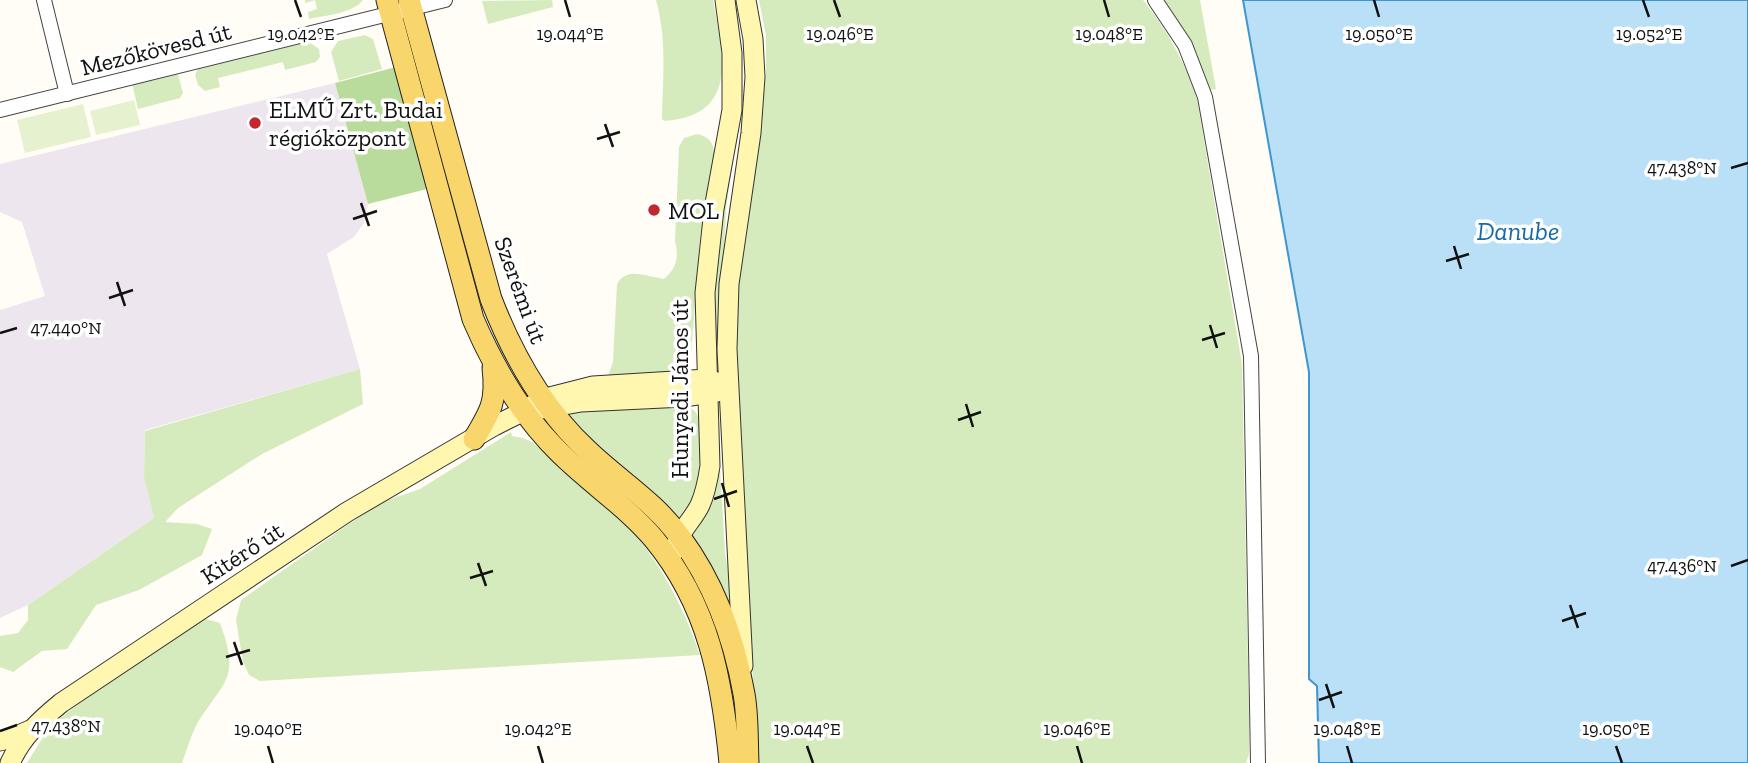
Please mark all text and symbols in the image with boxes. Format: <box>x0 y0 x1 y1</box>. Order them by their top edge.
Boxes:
street label: Mezőkövesd út <box>78 16 234 82</box>
text: 19.042°E <box>267 23 335 45</box>
text: 19.044°E <box>536 23 604 45</box>
text: 19.046°E <box>806 23 874 45</box>
text: 19.048°E <box>1075 23 1143 45</box>
text: 19.050°E <box>1345 23 1413 45</box>
text: 19.052°E <box>1616 23 1682 45</box>
place label: ELMŰ Zrt. Budai régióközpont <box>269 95 443 152</box>
marker: ELMŰ Zrt. Budai régióközpont <box>247 115 263 131</box>
text: 47.438°N <box>1647 157 1717 179</box>
place label: MOL <box>668 196 719 225</box>
marker: MOL <box>646 202 662 218</box>
water label: Danube <box>1477 215 1559 247</box>
street label: Szerémi út <box>488 233 554 348</box>
street label: Hunyadi János út <box>665 299 694 479</box>
text: 47.440°N <box>30 317 102 339</box>
street label: Kitérő út <box>195 516 289 590</box>
text: 47.436°N <box>1647 555 1717 577</box>
text: 47.438°N <box>31 715 101 737</box>
text: 19.040°E <box>234 718 302 740</box>
text: 19.042°E <box>504 718 572 740</box>
text: 19.044°E <box>773 718 841 740</box>
text: 19.046°E <box>1043 718 1111 740</box>
text: 19.048°E <box>1313 718 1381 740</box>
text: 19.050°E <box>1582 718 1650 740</box>

